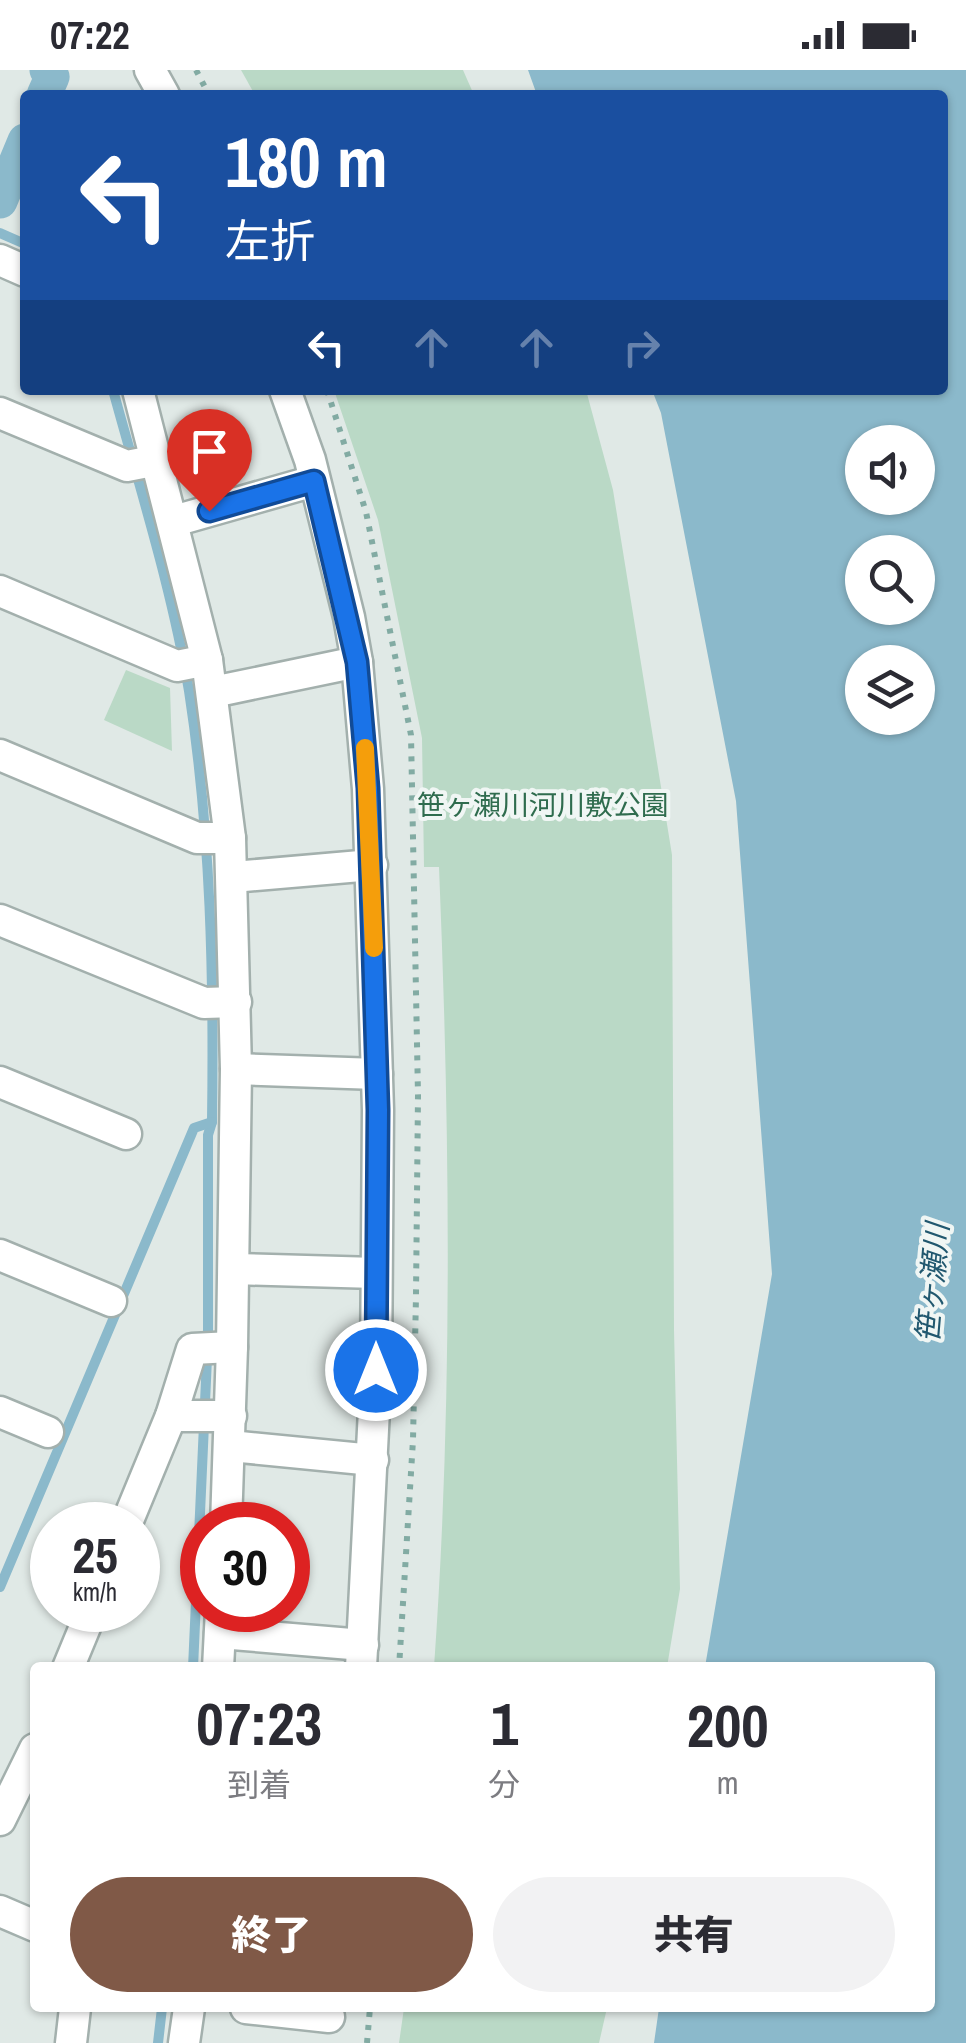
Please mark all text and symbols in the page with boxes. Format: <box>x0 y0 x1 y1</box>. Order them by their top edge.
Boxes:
text: 07:22 <box>50 10 130 61</box>
text: 180 m <box>225 115 388 209</box>
icon: left <box>60 130 190 260</box>
text: 左折 <box>225 210 315 271</box>
icon: left <box>299 320 354 375</box>
icon: ahead <box>404 320 459 375</box>
icon: ahead <box>509 320 564 375</box>
icon: right <box>614 320 669 375</box>
pin <box>167 409 252 512</box>
icon: arrive <box>182 424 237 479</box>
map controls <box>845 425 935 735</box>
button: sound <box>845 425 935 515</box>
button: search <box>845 535 935 625</box>
button: layers <box>845 645 935 735</box>
park label: 笹ヶ瀬川河川敷公園 <box>417 786 669 824</box>
water label: 笹ヶ瀬川 <box>907 1218 957 1345</box>
position arrow <box>324 1318 428 1422</box>
speed limit sign: 30 <box>180 1502 310 1632</box>
text: 25 <box>72 1521 118 1589</box>
text: km/h <box>73 1575 117 1609</box>
text: 07:23 <box>196 1683 322 1764</box>
text: 1 <box>491 1683 518 1764</box>
text: 200 <box>687 1685 769 1766</box>
text: m <box>717 1761 739 1804</box>
text: 到着 <box>227 1763 291 1806</box>
text: 分 <box>488 1763 520 1806</box>
button: 終了 <box>70 1877 473 1992</box>
button: 共有 <box>493 1877 895 1992</box>

